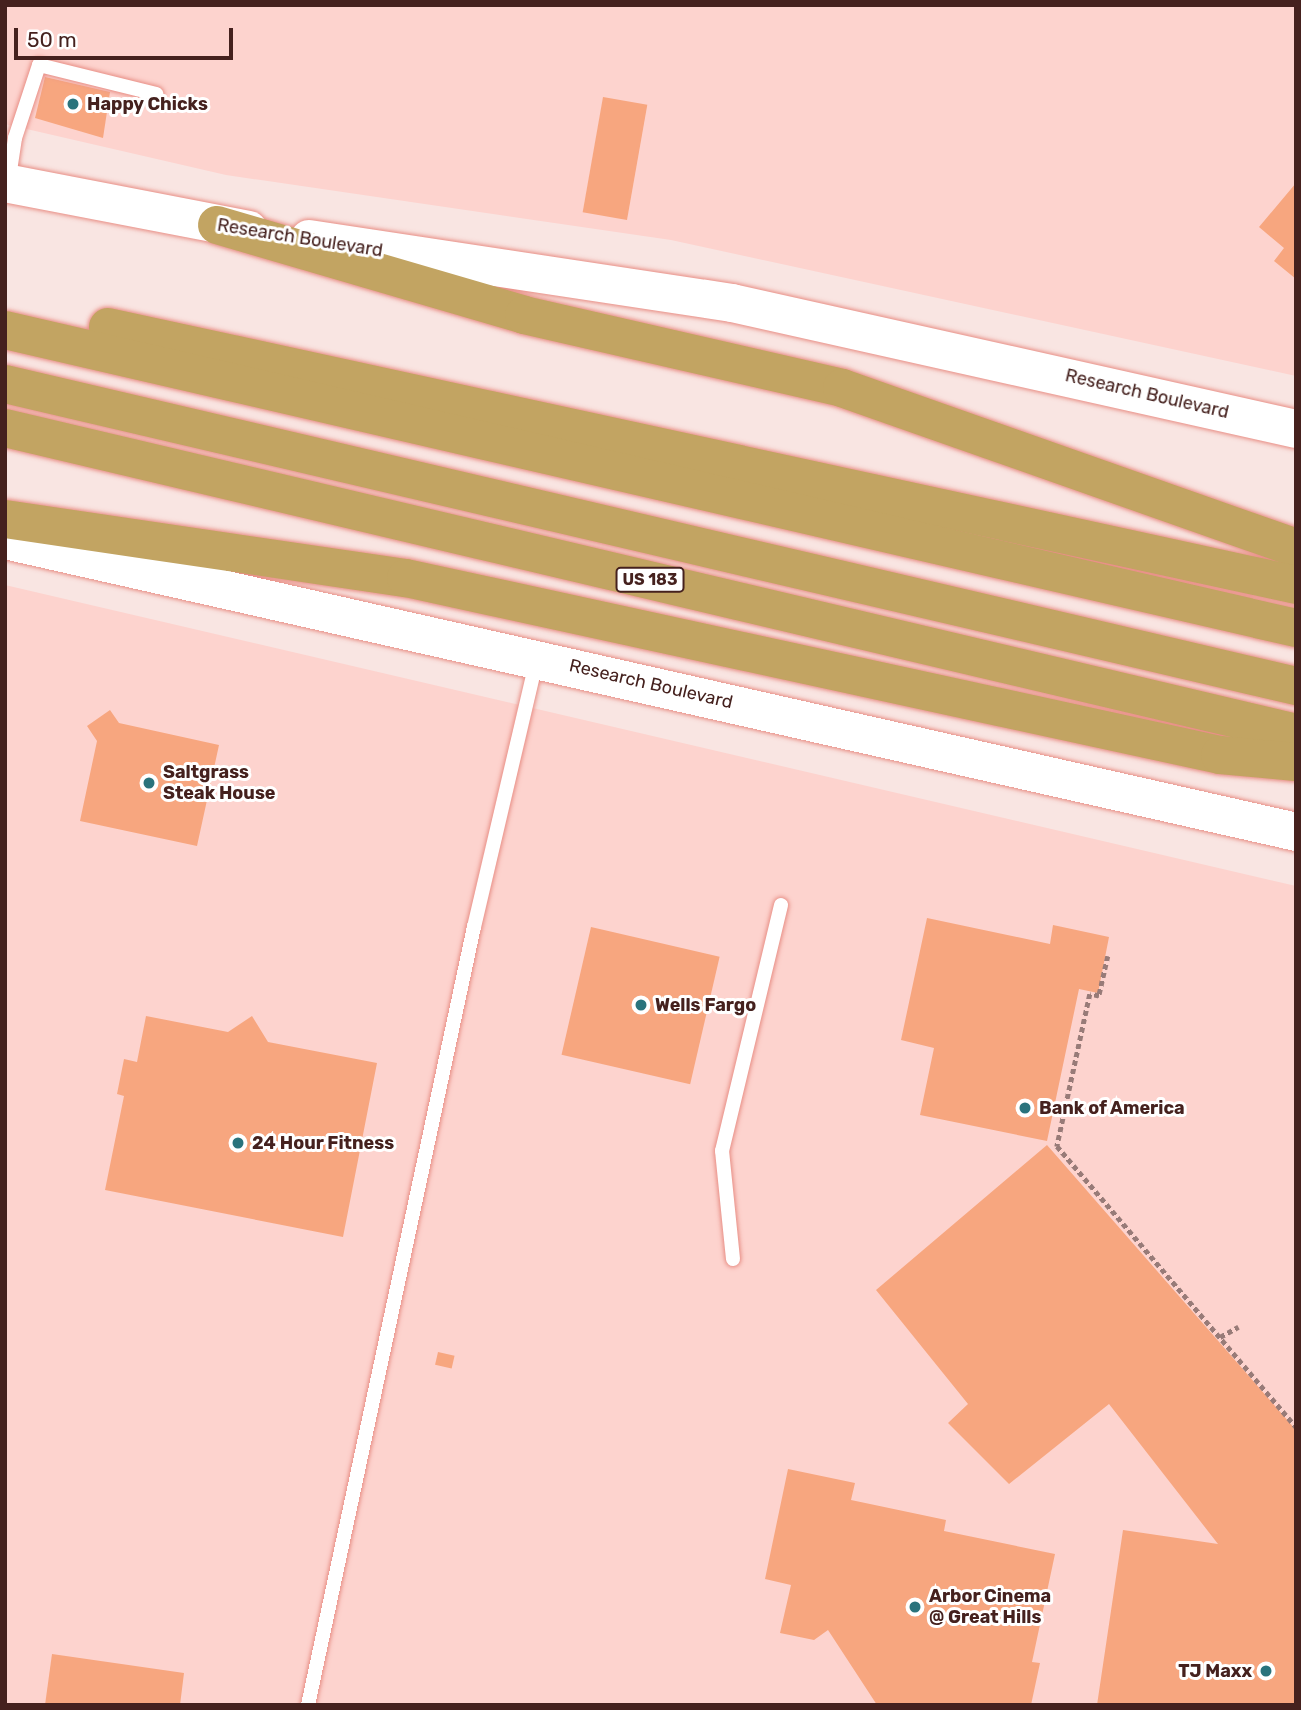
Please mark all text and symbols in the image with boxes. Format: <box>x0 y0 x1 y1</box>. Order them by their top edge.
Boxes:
scale bar <box>18 14 236 58</box>
text: 50 m <box>27 27 77 52</box>
place label: Happy Chicks <box>87 93 208 115</box>
marker: Happy Chicks <box>65 96 81 112</box>
street label: Research Boulevard <box>216 214 384 262</box>
street label: Research Boulevard <box>1063 365 1231 423</box>
road number: US 183 <box>615 568 685 593</box>
street label: Research Boulevard <box>567 655 735 713</box>
place label: Saltgrass Steak House <box>163 762 276 804</box>
marker: Saltgrass Steak House <box>141 775 157 791</box>
place label: Wells Fargo <box>655 994 756 1016</box>
marker: Wells Fargo <box>633 997 649 1013</box>
place label: Bank of America <box>1039 1097 1186 1119</box>
marker: Bank of America <box>1017 1100 1033 1116</box>
place label: 24 Hour Fitness <box>252 1132 395 1154</box>
marker: 24 Hour Fitness <box>230 1135 246 1151</box>
place label: Arbor Cinema @ Great Hills <box>929 1586 1052 1628</box>
marker: Arbor Cinema @ Great Hills <box>907 1599 923 1615</box>
place label: TJ Maxx <box>1178 1660 1252 1682</box>
marker: TJ Maxx <box>1258 1663 1274 1679</box>

